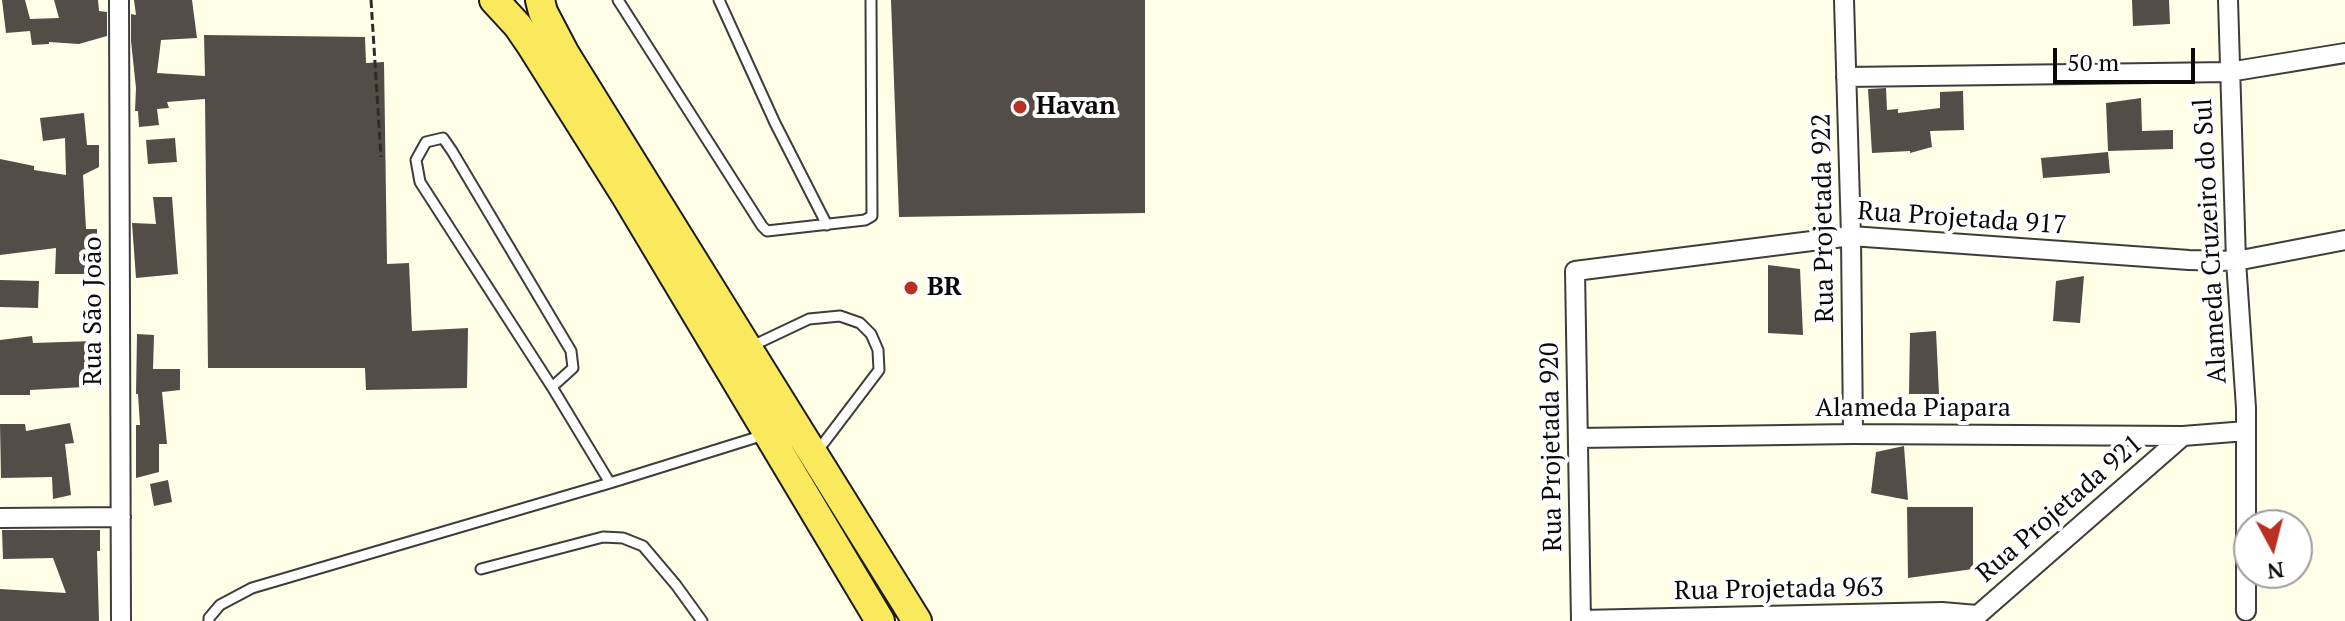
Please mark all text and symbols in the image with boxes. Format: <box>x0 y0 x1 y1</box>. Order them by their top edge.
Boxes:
scale bar <box>2057 32 2199 82</box>
text: 50 m <box>2067 46 2119 78</box>
place label: Havan <box>1036 91 1116 123</box>
marker: Havan <box>1011 98 1029 116</box>
street label: Alameda Cruzeiro do Sul <box>2188 98 2234 384</box>
street label: Rua Projetada 922 <box>1807 113 1841 323</box>
street label: Rua Projetada 917 <box>1856 196 2068 242</box>
street label: Rua São João <box>78 236 110 386</box>
place label: BR <box>927 272 962 304</box>
marker: BR <box>902 279 920 297</box>
street label: Rua Projetada 920 <box>1535 342 1569 552</box>
street label: Alameda Piapara <box>1815 393 2011 425</box>
street label: Rua Projetada 921 <box>1971 428 2149 590</box>
north arrow <box>2233 509 2313 589</box>
text: N <box>2266 556 2286 587</box>
street label: Rua Projetada 963 <box>1674 573 1884 607</box>

